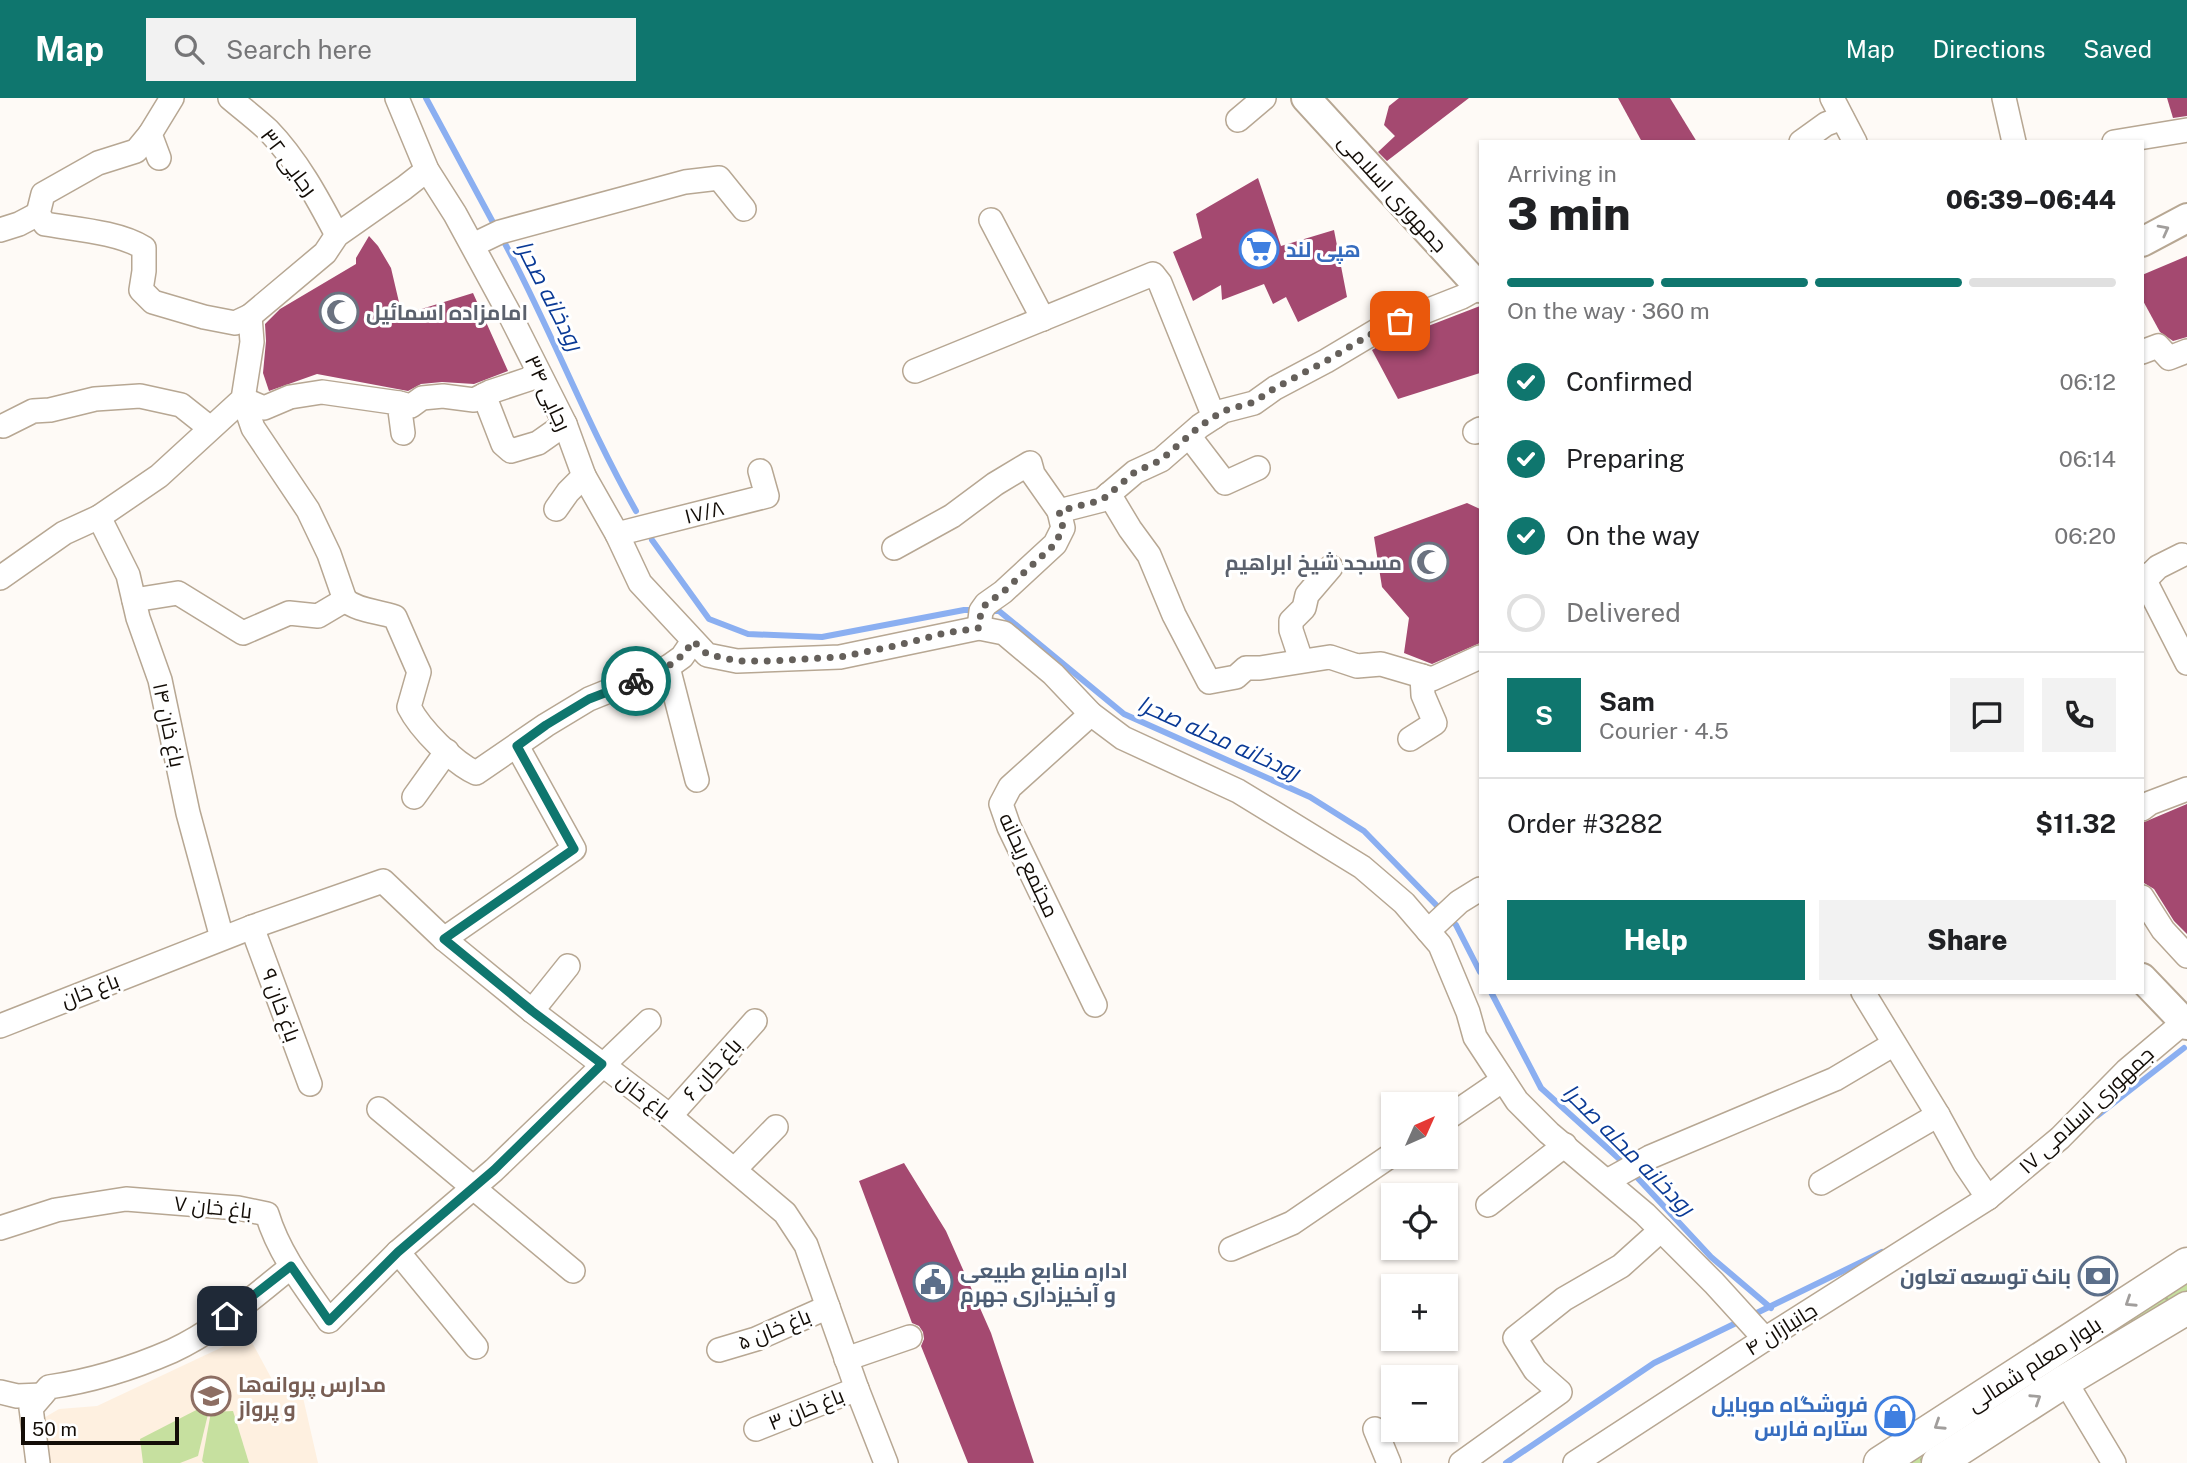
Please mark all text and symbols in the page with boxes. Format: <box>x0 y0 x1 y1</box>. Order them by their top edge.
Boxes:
search box <box>146 18 636 81</box>
text: Map <box>35 30 104 68</box>
icon: search <box>170 30 208 68</box>
text: Search here <box>226 34 372 65</box>
text: Map <box>1846 35 1895 63</box>
text: Directions <box>1933 35 2045 63</box>
text: Saved <box>2083 35 2152 63</box>
street label: رجایی ۳۲ <box>255 123 322 201</box>
street label: جمهوری اسلامی <box>1333 129 1453 258</box>
text: Arriving in <box>1507 160 1617 187</box>
text: 06:39–06:44 <box>1946 184 2116 215</box>
text: 3 min <box>1507 186 1631 240</box>
one-way arrow <box>2157 225 2170 239</box>
supermarket icon: هپی لند <box>1238 228 1280 270</box>
water label: رودخانه صحرا <box>510 235 590 357</box>
place label: هپی لند <box>1286 237 1361 264</box>
mosque icon: امامزاده اسمائیل <box>318 291 360 333</box>
pin <box>1370 291 1430 351</box>
text: On the way · 360 m <box>1507 297 1710 324</box>
place label: امامزاده اسمائیل <box>366 300 528 325</box>
icon: bag <box>1381 302 1419 340</box>
street label: رجایی ۳۴ <box>519 351 576 435</box>
icon: check <box>1507 363 1545 401</box>
text: Confirmed <box>1566 366 1693 397</box>
text: 06:12 <box>2060 368 2116 395</box>
icon: check <box>1507 440 1545 478</box>
text: Preparing <box>1566 443 1685 474</box>
text: 06:14 <box>2059 445 2116 472</box>
street label: ۱۷/۸ <box>682 495 726 529</box>
icon: check <box>1507 517 1545 555</box>
text: On the way <box>1566 520 1700 551</box>
text: 06:20 <box>2054 522 2116 549</box>
mosque icon: مسجد شیخ ابراهیم <box>1408 541 1450 583</box>
place label: مسجد شیخ ابراهیم <box>1225 550 1402 577</box>
text: Delivered <box>1566 597 1681 628</box>
courier <box>601 646 671 716</box>
icon: bike <box>617 662 655 700</box>
button: chat <box>1950 678 2024 752</box>
button: phone <box>2042 678 2116 752</box>
street label: باغ خان ۱۴ <box>146 680 190 770</box>
text: Sam <box>1599 686 1655 717</box>
water label: رودخانه محله صحرا <box>1133 689 1306 787</box>
text: S <box>1535 700 1553 731</box>
text: Courier · 4.5 <box>1599 717 1729 744</box>
text: Order #3282 <box>1507 808 1662 839</box>
text: $11.32 <box>2035 808 2116 839</box>
street label: مجتمع ریحانه <box>992 809 1064 922</box>
button: Help <box>1507 900 1805 980</box>
button: Share <box>1819 900 2116 980</box>
street label: باغ خان ۹ <box>254 965 306 1046</box>
street label: باغ خان <box>57 968 123 1014</box>
street label: باغ خان ۶ <box>677 1033 748 1107</box>
street label: جمهوری اسلامی ۱۷ <box>2013 1041 2159 1180</box>
street label: باغ خان <box>611 1068 675 1126</box>
water label: رودخانه محله صحرا <box>1557 1078 1702 1222</box>
north arrow <box>1381 1092 1458 1169</box>
map controls <box>1381 1092 1458 1442</box>
button: locate <box>1381 1183 1458 1260</box>
street label: باغ خان ۷ <box>172 1190 253 1226</box>
bank icon: بانک توسعه تعاون <box>2077 1255 2119 1297</box>
place label: اداره منابع طبیعی و آبخیزداری جهرم <box>960 1258 1128 1309</box>
public building icon: اداره منابع طبیعی و آبخیزداری جهرم <box>912 1261 954 1303</box>
place label: بانک توسعه تعاون <box>1900 1264 2071 1290</box>
button: + <box>1381 1274 1458 1351</box>
pin <box>197 1286 257 1346</box>
one-way arrow <box>2125 1293 2138 1306</box>
icon: home <box>208 1297 246 1335</box>
street label: جانبازان ۴ <box>1740 1297 1822 1362</box>
street label: باغ خان ۵ <box>734 1303 815 1357</box>
street label: بلوار معلم شمالی <box>1962 1311 2107 1418</box>
button: − <box>1381 1365 1458 1442</box>
place label: مدارس پروانه‌ها و پرواز <box>237 1372 386 1424</box>
school or university icon: مدارس پروانه‌ها و پرواز <box>190 1375 232 1417</box>
street label: باغ خان ۳ <box>764 1382 848 1437</box>
place label: فروشگاه موبایل ستاره فارس <box>1711 1392 1868 1441</box>
shop icon: فروشگاه موبایل ستاره فارس <box>1874 1395 1916 1437</box>
one-way arrow <box>2029 1395 2042 1408</box>
scale bar <box>21 1414 178 1446</box>
one-way arrow <box>1933 1417 1946 1430</box>
text: 50 m <box>32 1418 77 1440</box>

